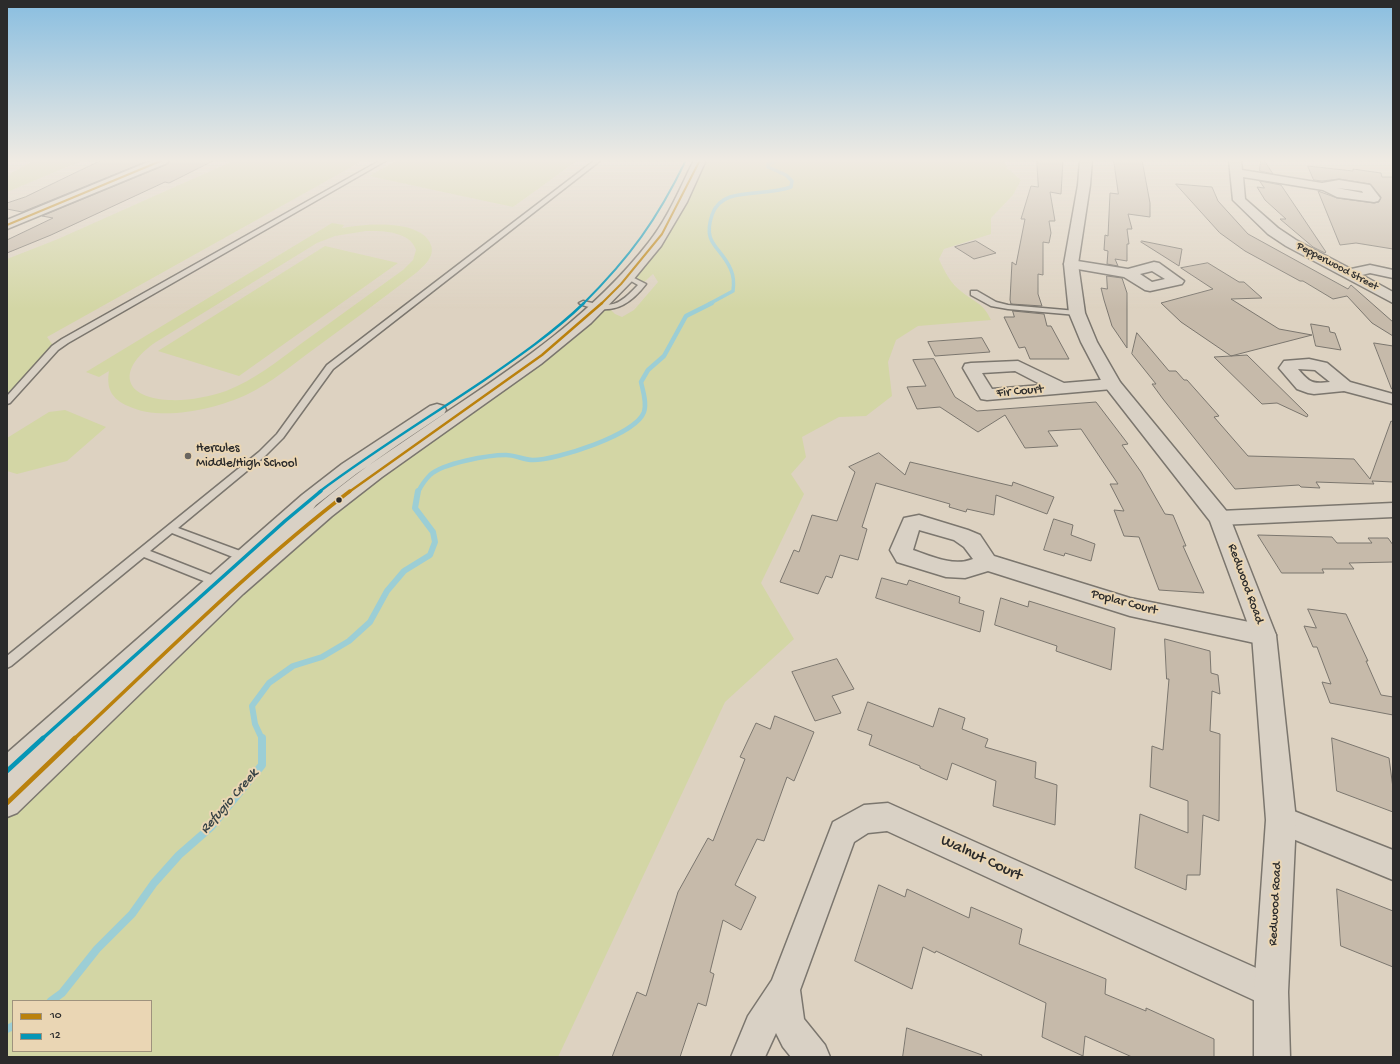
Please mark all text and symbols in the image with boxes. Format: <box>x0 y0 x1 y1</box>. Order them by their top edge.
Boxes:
street label: Pepperwood Street <box>1294 240 1380 294</box>
street label: Fir Court <box>996 382 1044 402</box>
place label: Hercules Middle/High School <box>196 441 297 472</box>
marker: Hercules Middle/High School <box>183 451 193 461</box>
unlabelled marker <box>334 495 344 505</box>
street label: Redwood Road <box>1223 542 1267 626</box>
street label: Poplar Court <box>1089 587 1159 619</box>
water label: Refugio Creek <box>197 766 263 838</box>
street label: Walnut Court <box>937 832 1025 886</box>
street label: Redwood Road <box>1266 862 1286 946</box>
legend <box>12 1000 152 1052</box>
text: 10 <box>50 1009 62 1023</box>
text: 12 <box>50 1029 61 1043</box>

